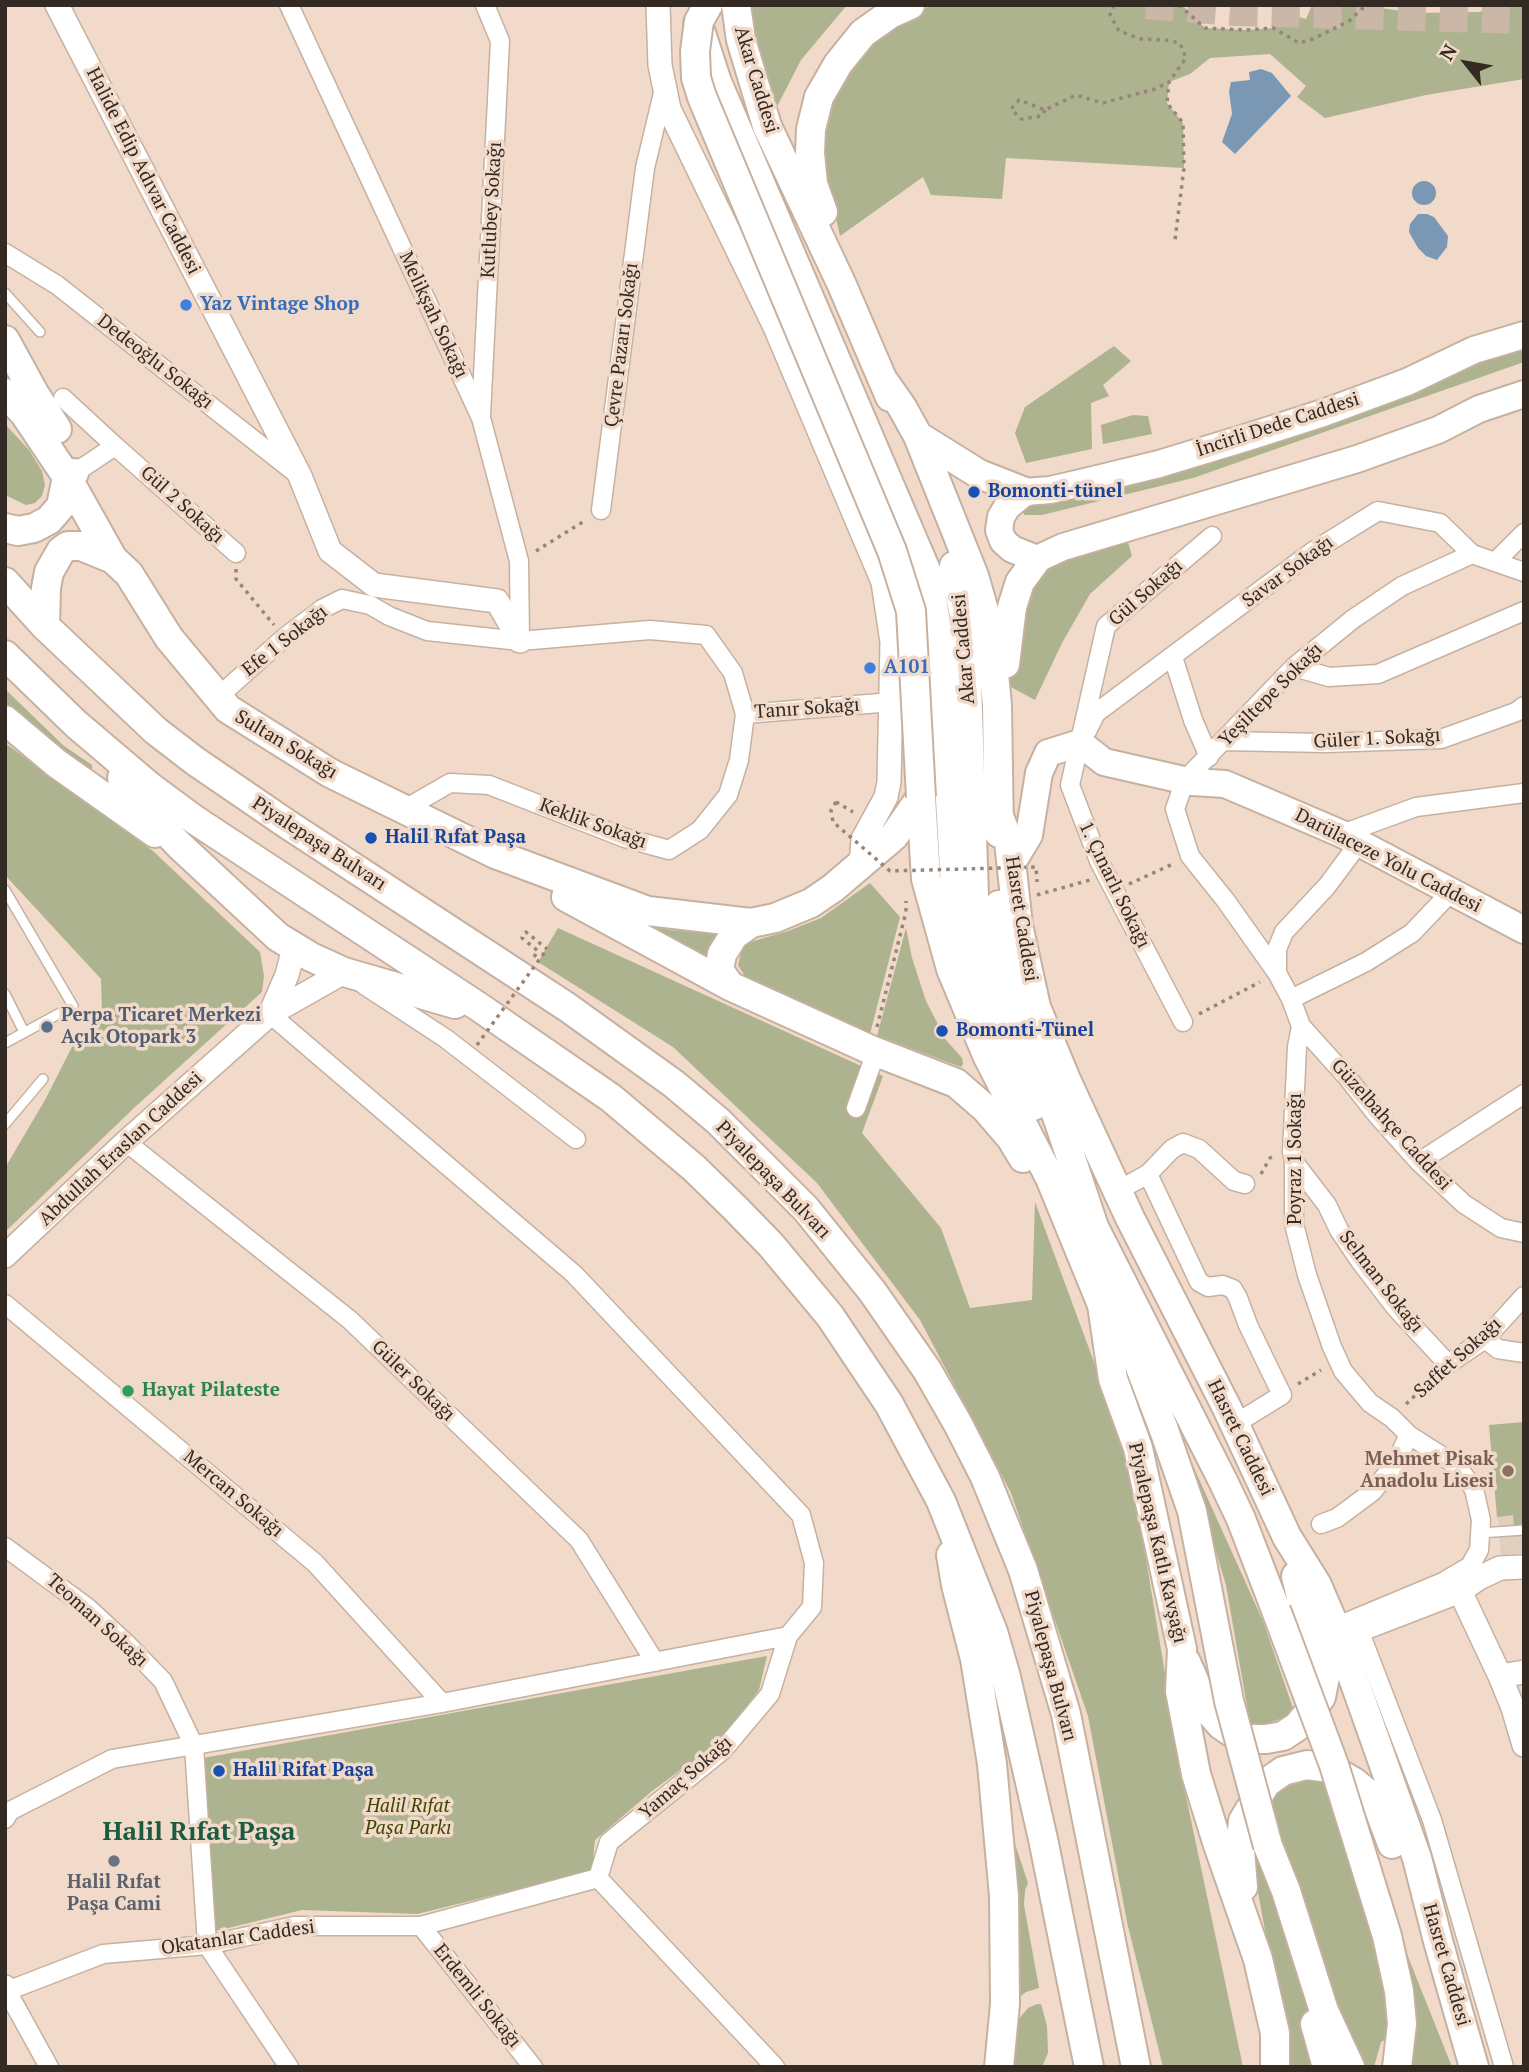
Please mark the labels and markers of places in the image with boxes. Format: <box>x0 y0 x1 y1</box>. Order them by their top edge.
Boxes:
place label: Yaz Vintage Shop <box>200 294 359 316</box>
marker: Yaz Vintage Shop <box>178 297 194 313</box>
place label: Bomonti-tünel <box>988 481 1123 503</box>
marker: Bomonti-tünel <box>966 484 982 500</box>
place label: A101 <box>884 657 930 679</box>
marker: A101 <box>862 660 878 676</box>
place label: Halil Rıfat Paşa <box>385 827 526 849</box>
marker: Halil Rıfat Paşa <box>363 830 379 846</box>
place label: Perpa Ticaret Merkezi Açık Otopark 3 <box>61 1005 261 1049</box>
marker: Perpa Ticaret Merkezi Açık Otopark 3 <box>39 1019 55 1035</box>
place label: Bomonti-Tünel <box>956 1020 1094 1042</box>
marker: Bomonti-Tünel <box>934 1023 950 1039</box>
place label: Hayat Pilateste <box>142 1380 280 1402</box>
marker: Hayat Pilateste <box>120 1383 136 1399</box>
place label: Mehmet Pisak Anadolu Lisesi <box>1360 1449 1494 1493</box>
marker: Mehmet Pisak Anadolu Lisesi <box>1500 1463 1516 1479</box>
place label: Halil Rifat Paşa <box>233 1760 374 1782</box>
marker: Halil Rifat Paşa <box>211 1763 227 1779</box>
marker: Halil Rıfat Paşa Cami <box>106 1853 122 1869</box>
place label: Halil Rıfat Paşa Cami <box>67 1872 161 1916</box>

